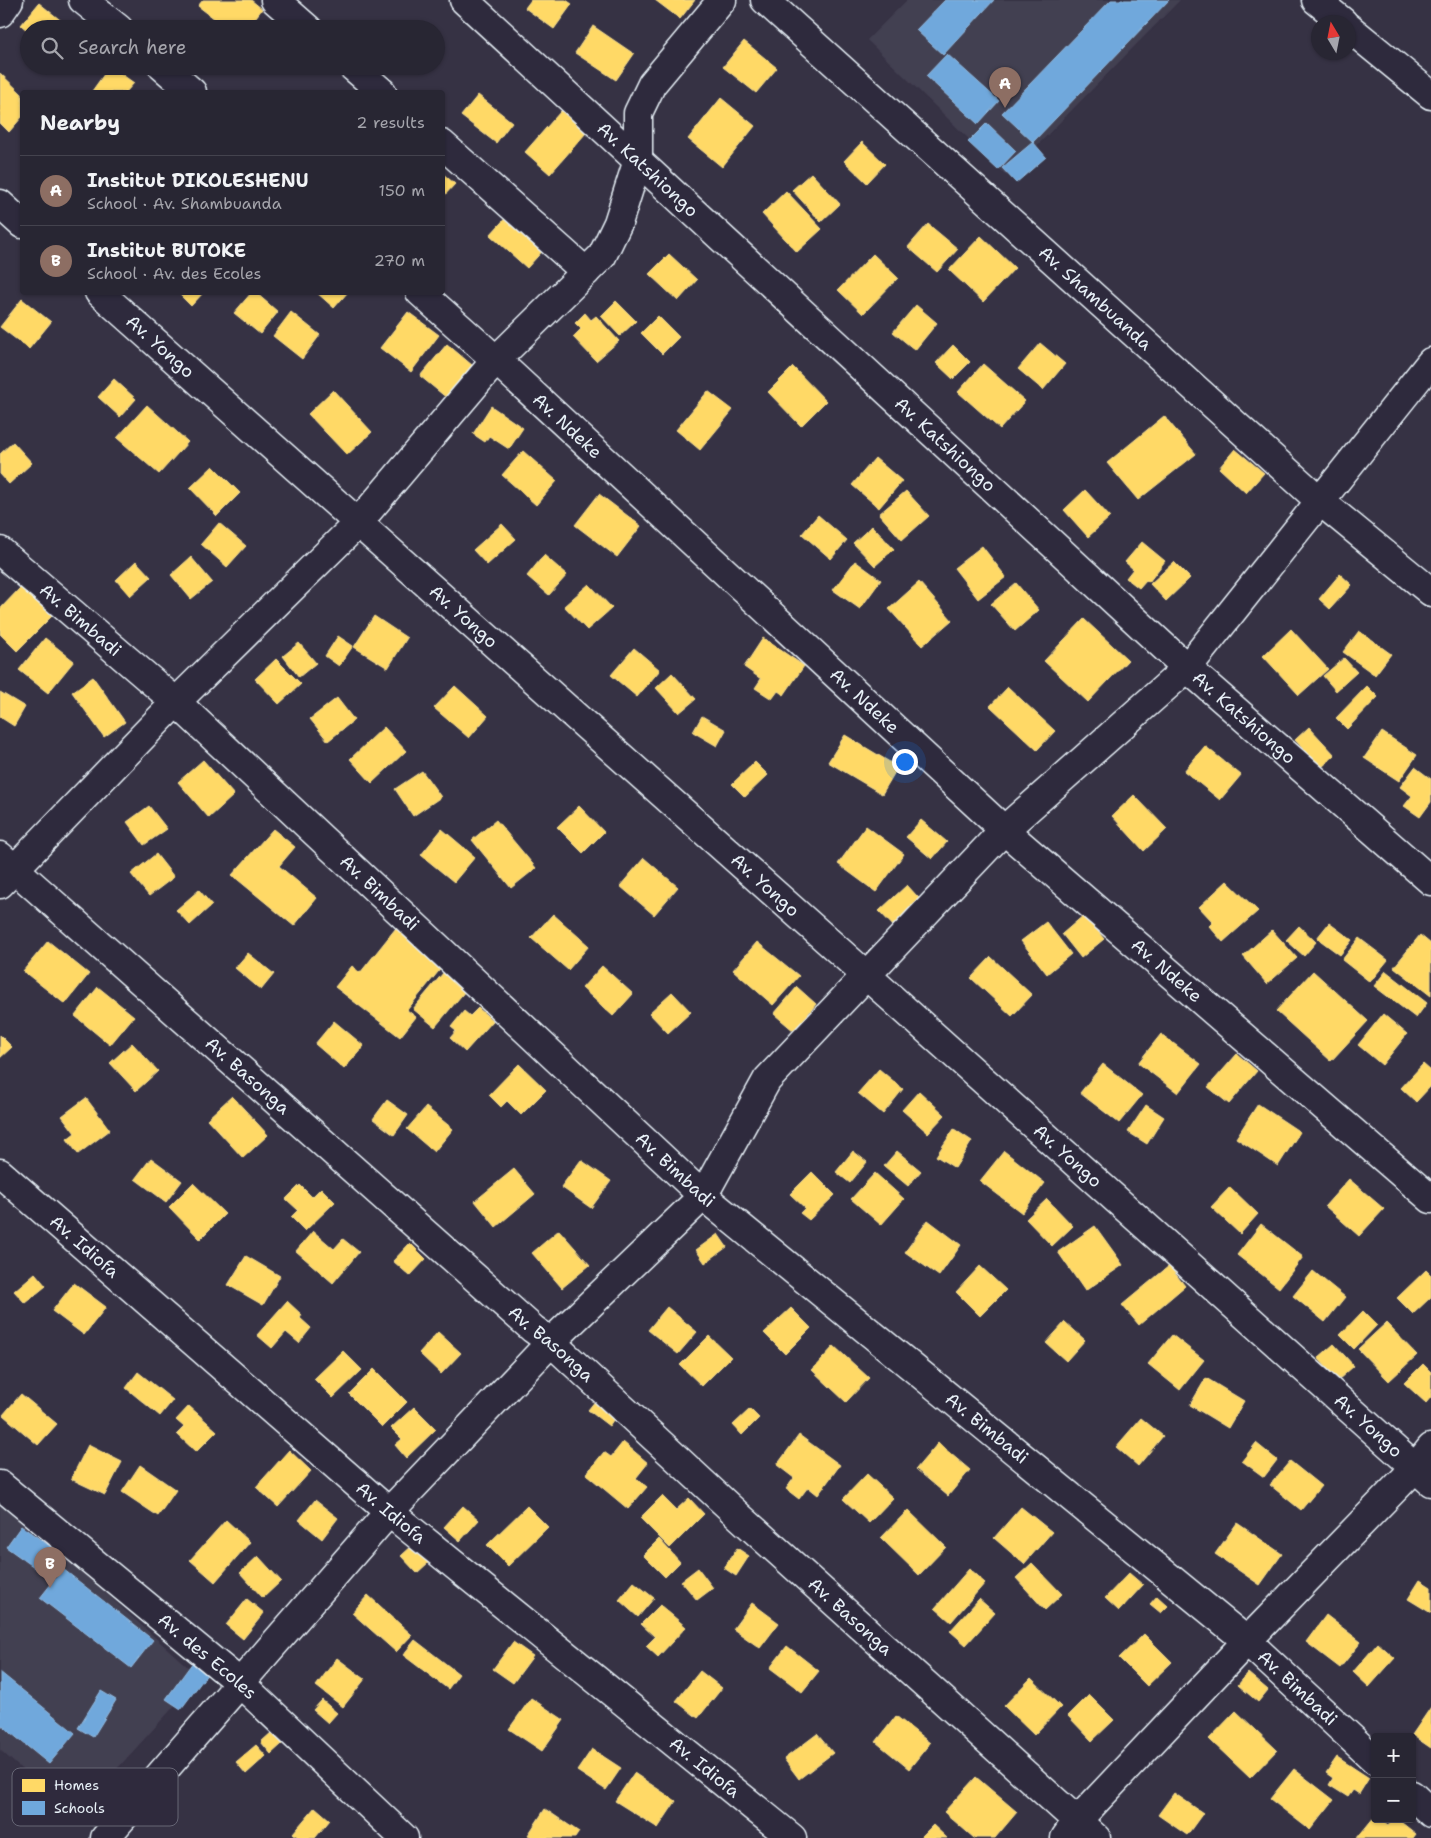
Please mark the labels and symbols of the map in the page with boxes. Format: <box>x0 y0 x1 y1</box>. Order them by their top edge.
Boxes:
north arrow <box>1311 15 1356 60</box>
pin: A <box>989 67 1021 108</box>
street label: Av. Katshiongo <box>592 117 703 222</box>
street label: Av. Shambuanda <box>1033 241 1157 356</box>
street label: Av. Yongo <box>121 310 200 384</box>
street label: Av. Ndeke <box>527 388 607 464</box>
street label: Av. Katshiongo <box>889 392 1001 497</box>
street label: Av. Bimbadi <box>34 578 126 662</box>
street label: Av. Yongo <box>424 580 503 654</box>
street label: Av. Ndeke <box>825 663 904 739</box>
street label: Av. Katshiongo <box>1187 666 1301 769</box>
your location <box>892 749 918 775</box>
street label: Av. Yongo <box>726 848 805 922</box>
street label: Av. Bimbadi <box>335 850 425 936</box>
street label: Av. Ndeke <box>1126 933 1207 1008</box>
street label: Av. Basonga <box>200 1032 295 1120</box>
street label: Av. Yongo <box>1028 1119 1107 1193</box>
street label: Av. Bimbadi <box>630 1127 720 1213</box>
street label: Av. Idiofa <box>45 1210 124 1283</box>
street label: Av. Basonga <box>503 1300 599 1388</box>
street label: Av. Bimbadi <box>940 1387 1033 1469</box>
street label: Av. Yongo <box>1329 1389 1408 1463</box>
street label: Av. Idiofa <box>351 1476 431 1549</box>
pin: B <box>34 1547 66 1588</box>
street label: Av. Basonga <box>803 1572 898 1661</box>
street label: Av. des Ecoles <box>153 1608 262 1705</box>
street label: Av. Bimbadi <box>1252 1645 1343 1731</box>
street label: Av. Idiofa <box>664 1731 745 1803</box>
legend <box>12 1768 178 1826</box>
text: Homes <box>54 1776 99 1794</box>
text: Schools <box>54 1799 105 1817</box>

